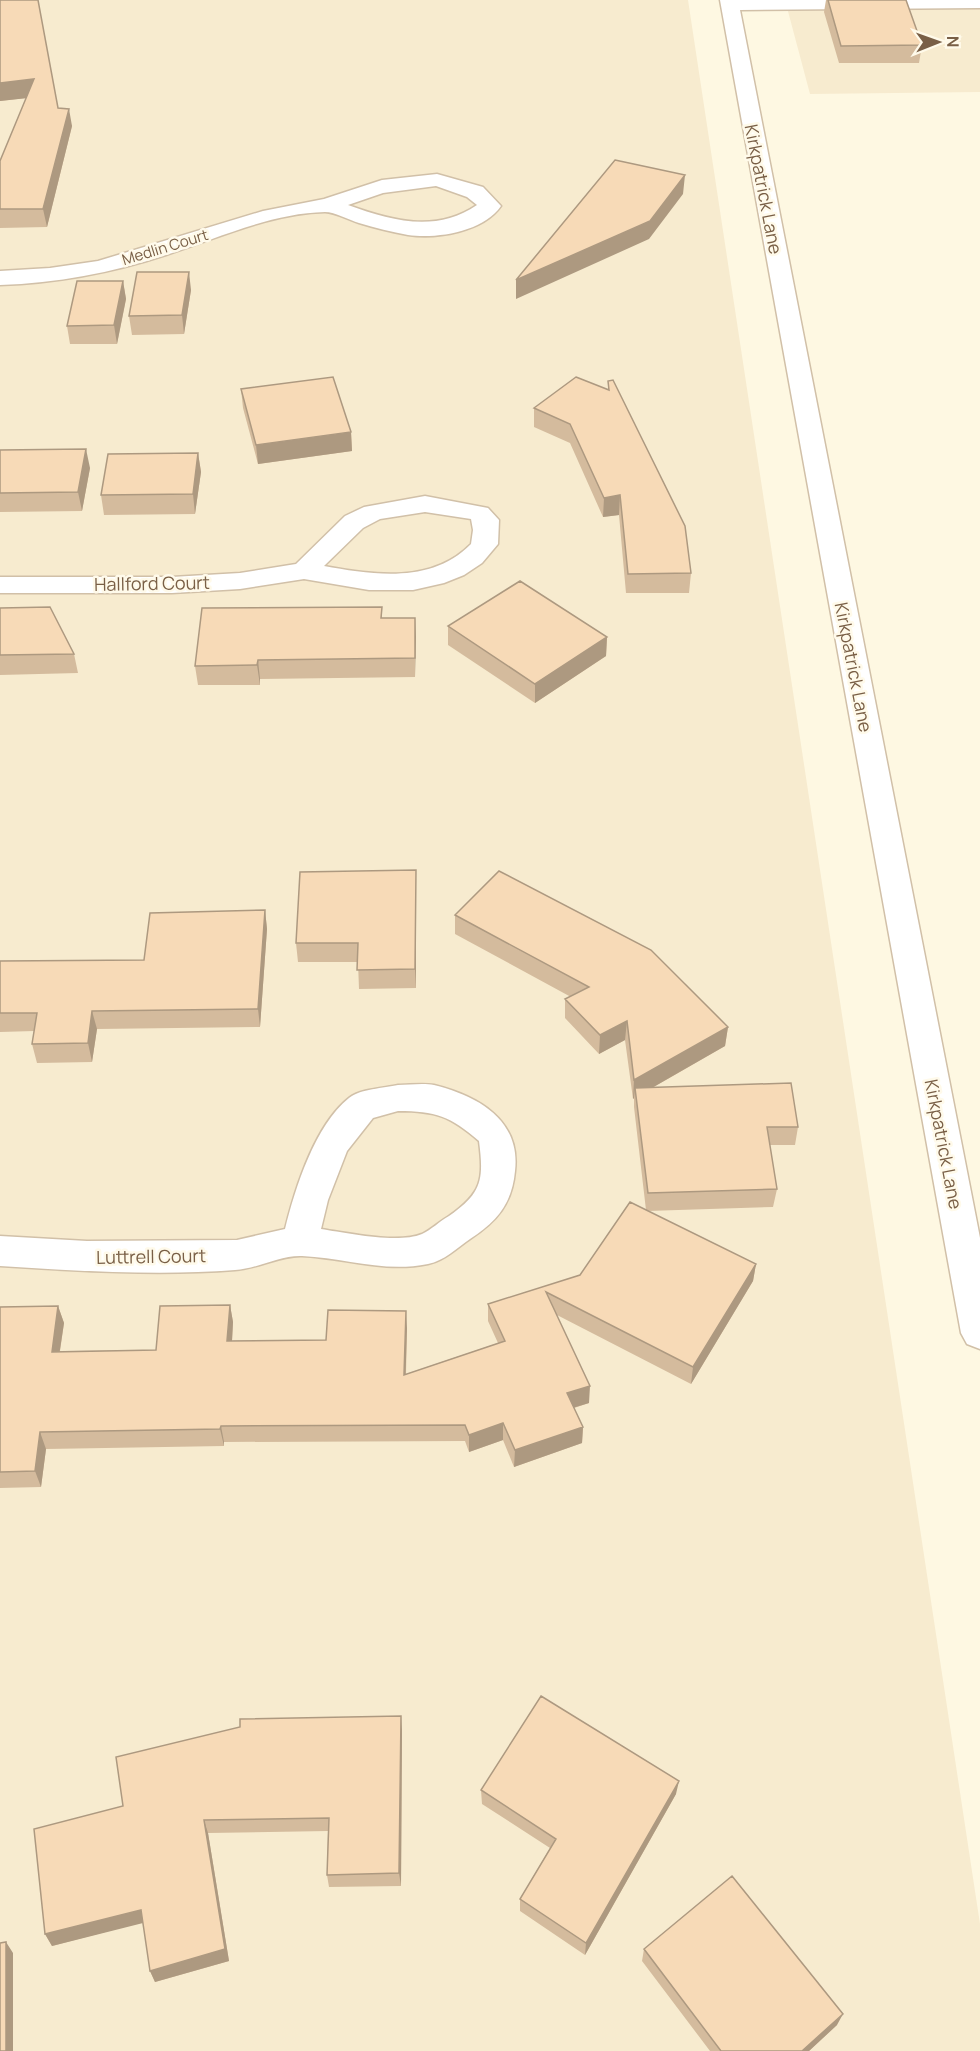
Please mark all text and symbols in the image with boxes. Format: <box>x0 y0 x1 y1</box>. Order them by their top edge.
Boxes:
north arrow <box>908 12 968 72</box>
text: N <box>942 36 964 48</box>
street label: Kirkpatrick Lane <box>740 122 788 256</box>
street label: Medlin Court <box>119 224 211 270</box>
street label: Hallford Court <box>94 570 210 596</box>
street label: Kirkpatrick Lane <box>830 600 878 734</box>
street label: Kirkpatrick Lane <box>920 1077 968 1211</box>
street label: Luttrell Court <box>96 1243 206 1269</box>

